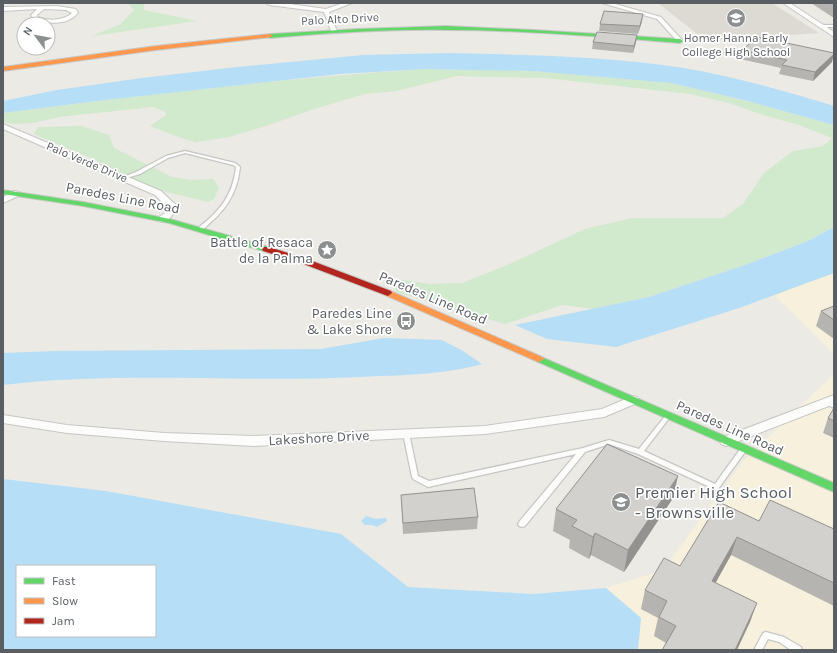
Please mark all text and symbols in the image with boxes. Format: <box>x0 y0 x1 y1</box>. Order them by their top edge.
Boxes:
school or university icon: Homer Hanna Early College High School <box>725 7 747 29</box>
street label: Palo Alto Drive <box>301 10 379 28</box>
north arrow <box>16 16 56 56</box>
text: N <box>20 24 36 38</box>
place label: Homer Hanna Early College High School <box>682 31 790 59</box>
street label: Palo Verde Drive <box>44 139 130 185</box>
street label: Paredes Line Road <box>65 179 181 217</box>
place label: Battle of Resaca de la Palma <box>210 234 313 267</box>
place icon: Battle of Resaca de la Palma <box>316 239 338 261</box>
street label: Paredes Line Road <box>376 268 490 328</box>
place label: Paredes Line & Lake Shore <box>306 305 392 338</box>
bus stop icon: Paredes Line & Lake Shore <box>395 310 417 332</box>
street label: Paredes Line Road <box>674 397 786 459</box>
street label: Lakeshore Drive <box>268 427 370 449</box>
place label: Premier High School - Brownsville <box>635 482 792 522</box>
school or university icon: Premier High School - Brownsville <box>610 491 632 513</box>
legend <box>16 565 156 637</box>
text: Fast <box>52 574 76 588</box>
text: Slow <box>52 594 78 608</box>
text: Jam <box>52 614 75 628</box>

